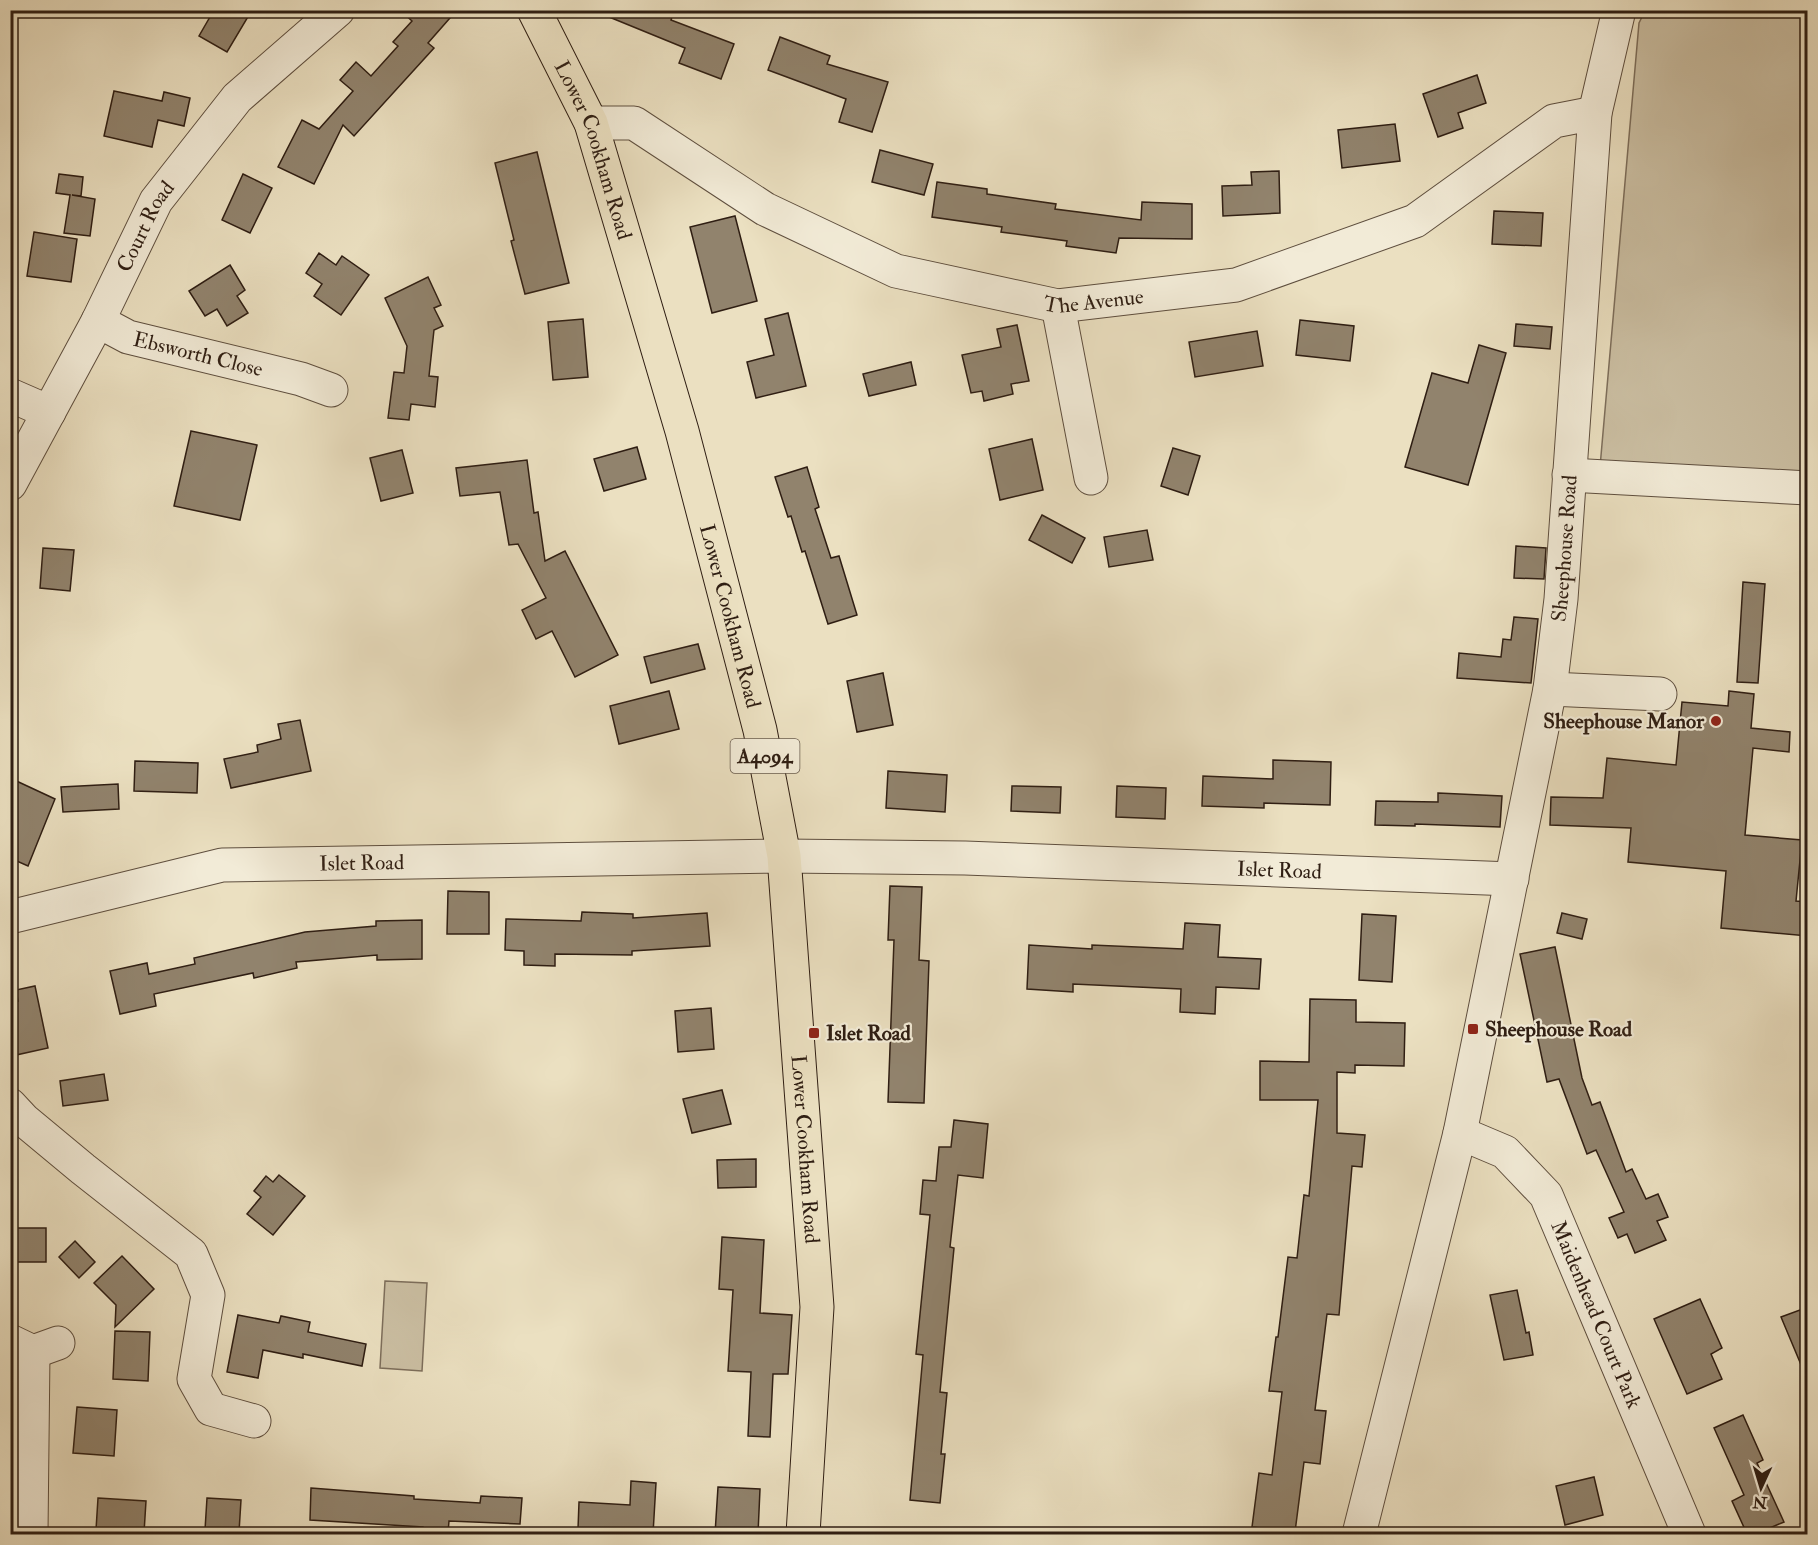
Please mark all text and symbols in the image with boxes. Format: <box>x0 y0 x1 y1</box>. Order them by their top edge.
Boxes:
street label: Lower Cookham Road <box>548 56 638 244</box>
street label: Court Road <box>111 175 181 277</box>
street label: The Avenue <box>1041 283 1145 320</box>
street label: Ebsworth Close <box>130 326 266 383</box>
street label: Sheephouse Road <box>1545 473 1584 623</box>
street label: Lower Cookham Road <box>693 521 767 712</box>
place label: Sheephouse Manor <box>1543 708 1705 735</box>
marker: Sheephouse Manor <box>1709 714 1723 728</box>
road number: A4094 <box>730 739 800 773</box>
street label: Islet Road <box>319 849 405 877</box>
street label: Islet Road <box>1236 855 1323 886</box>
place label: Sheephouse Road <box>1485 1016 1633 1043</box>
place label: Islet Road <box>826 1020 911 1047</box>
marker: Sheephouse Road <box>1466 1022 1480 1036</box>
marker: Islet Road <box>807 1026 821 1040</box>
street label: Lower Cookham Road <box>785 1054 825 1245</box>
street label: Maidenhead Court Park <box>1544 1217 1648 1413</box>
north arrow <box>1731 1458 1791 1518</box>
text: N <box>1752 1491 1769 1513</box>

